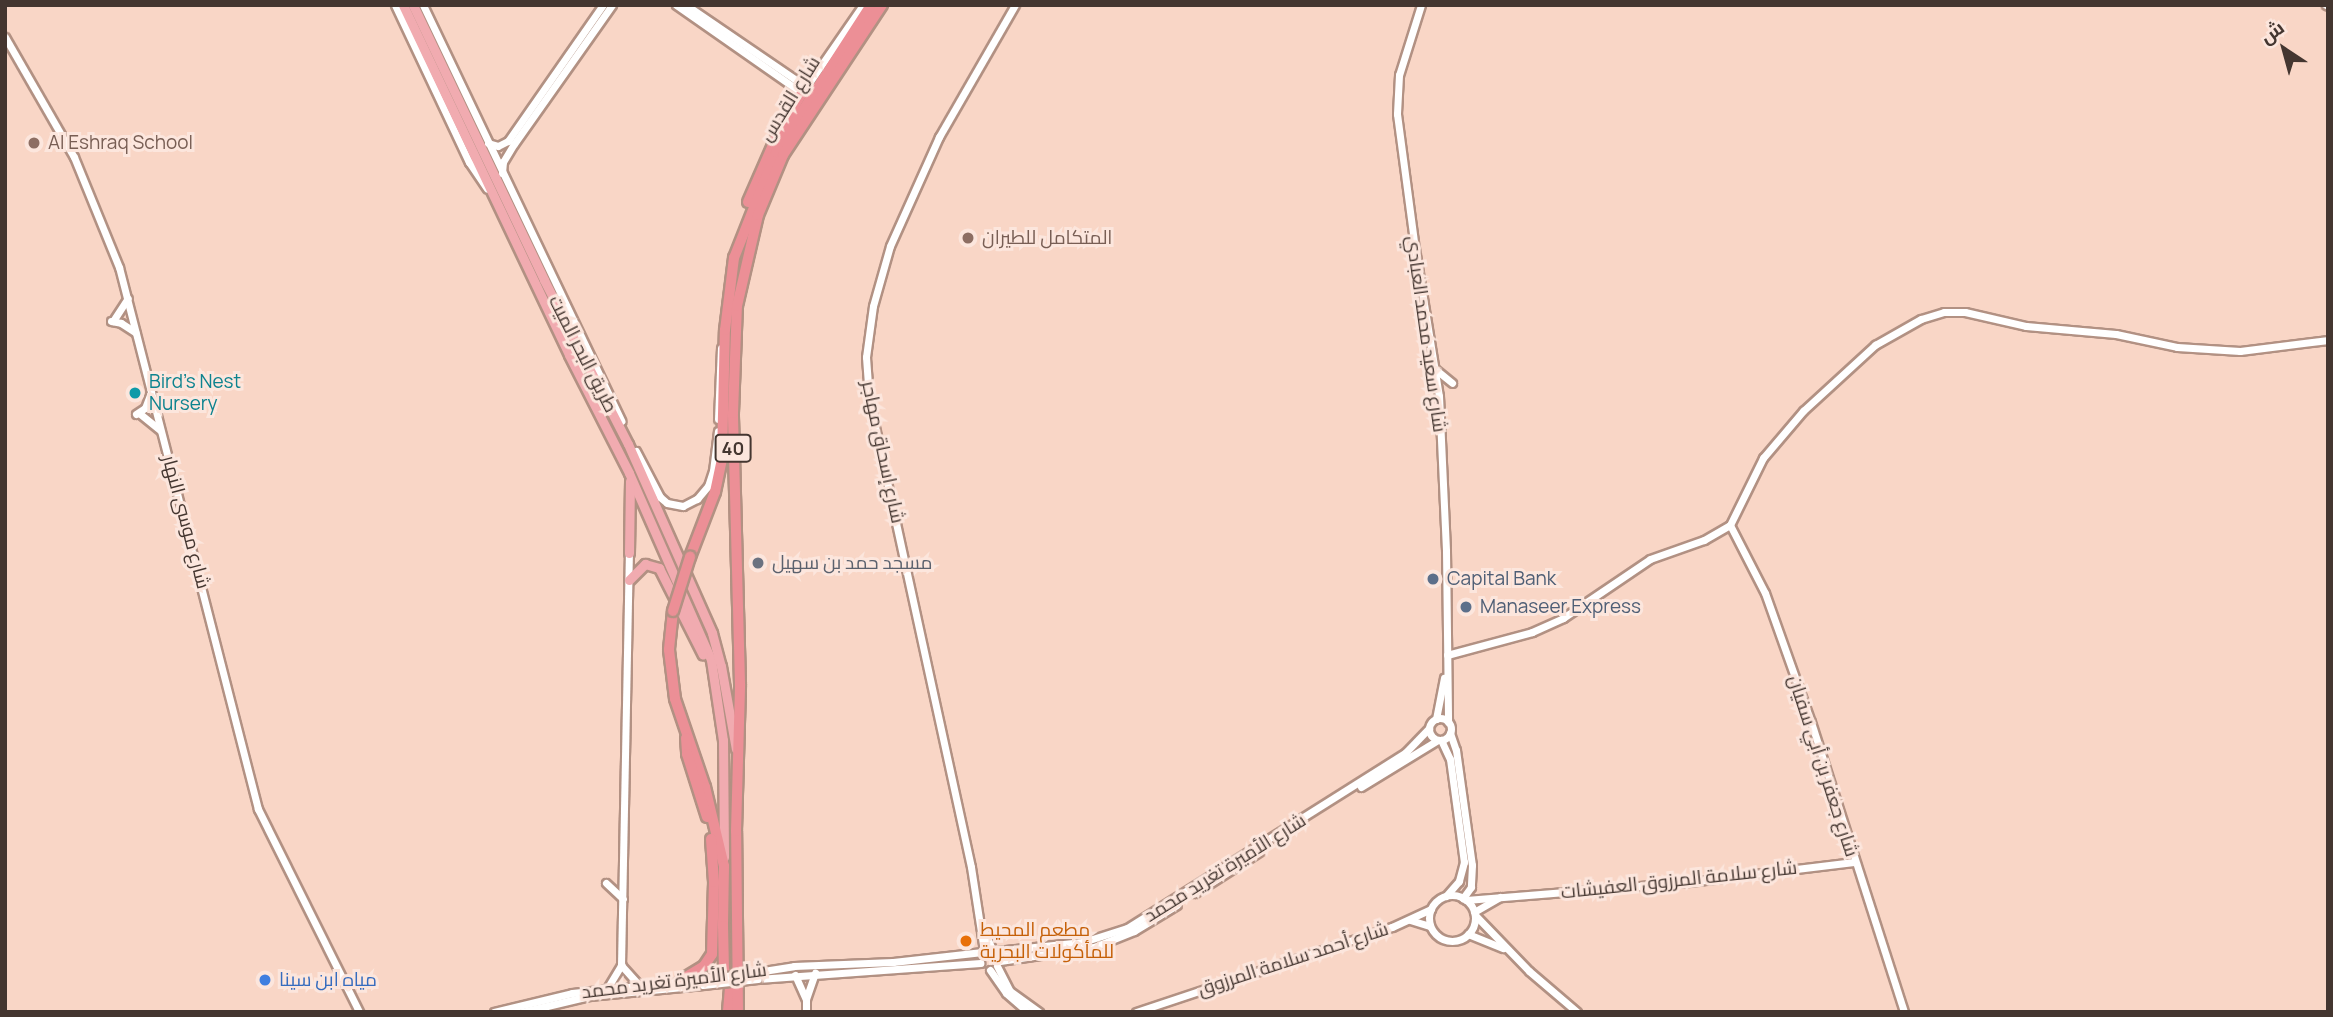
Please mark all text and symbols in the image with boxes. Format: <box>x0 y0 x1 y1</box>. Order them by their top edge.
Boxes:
north arrow <box>2249 14 2319 84</box>
text: ش <box>2254 14 2289 50</box>
street label: شارع القدس <box>755 52 825 146</box>
place label: Al Eshraq School <box>48 132 193 154</box>
marker: Al Eshraq School <box>26 135 42 151</box>
place label: المتكامل للطيران <box>982 227 1112 249</box>
marker: المتكامل للطيران <box>960 230 976 246</box>
street label: شارع سعيد محمد العبادي <box>1401 234 1451 434</box>
street label: طريق البحر الميت <box>544 292 622 416</box>
place label: Bird's Nest Nursery <box>149 371 241 415</box>
street label: شارع إسحاق مهاجر <box>857 379 909 525</box>
marker: Bird's Nest Nursery <box>127 385 143 401</box>
road number: 40 <box>714 434 752 462</box>
street label: شارع موسى النهار <box>157 453 215 591</box>
place label: مسجد حمد بن سهيل <box>772 552 933 574</box>
marker: مسجد حمد بن سهيل <box>750 555 766 571</box>
place label: Capital Bank <box>1447 568 1556 590</box>
marker: Capital Bank <box>1425 571 1441 587</box>
place label: Manaseer Express <box>1480 596 1641 618</box>
marker: Manaseer Express <box>1458 599 1474 615</box>
street label: شارع جعفر بن أبي سفيان <box>1783 672 1863 860</box>
street label: شارع الأميرة تغريد محمد <box>1140 809 1310 927</box>
street label: شارع سلامة المرزوق العفيشات <box>1560 856 1798 904</box>
street label: شارع أحمد سلامة المرزوق <box>1195 917 1391 1001</box>
place label: مطعم المحيط للمأكولات البحرية <box>980 919 1114 963</box>
marker: مطعم المحيط للمأكولات البحرية <box>958 933 974 949</box>
street label: شارع الأميرة تغريد محمد <box>580 958 768 1004</box>
place label: مياه ابن سينا <box>279 969 377 991</box>
marker: مياه ابن سينا <box>257 972 273 988</box>

